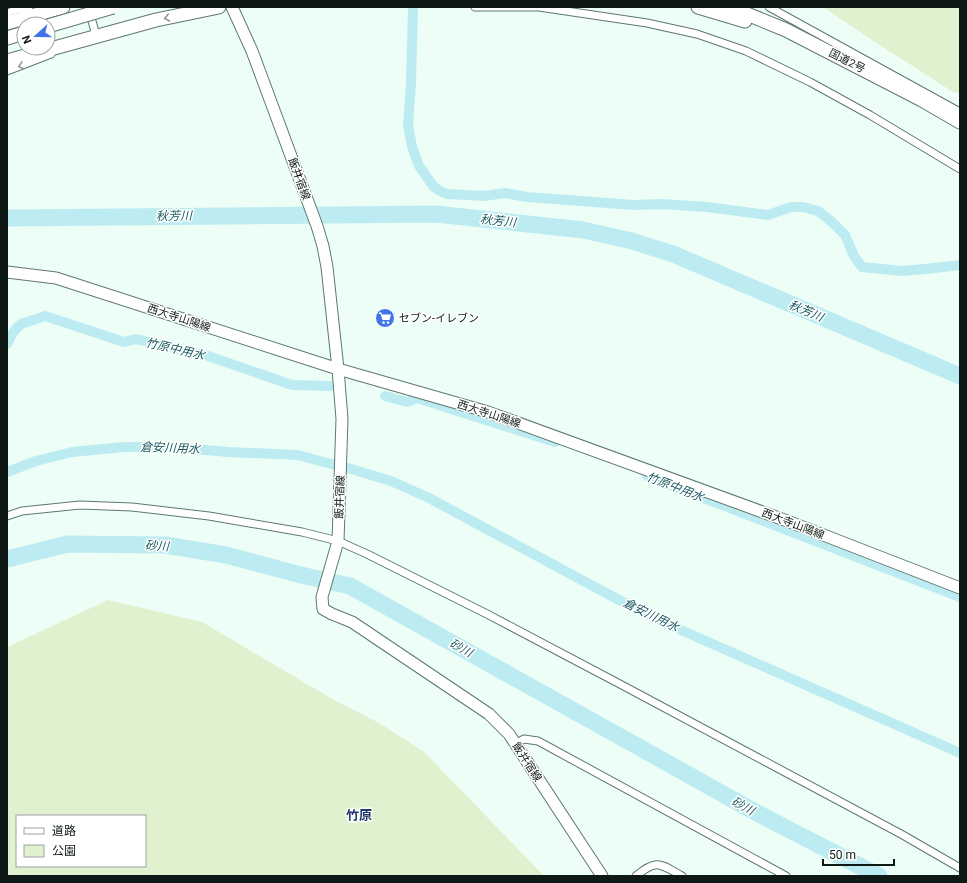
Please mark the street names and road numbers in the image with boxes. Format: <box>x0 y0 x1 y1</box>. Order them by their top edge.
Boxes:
street label: 国道2号 <box>827 46 867 76</box>
street label: 飯井宿線 <box>285 156 313 202</box>
street label: 西大寺山陽線 <box>146 302 212 334</box>
street label: 西大寺山陽線 <box>456 398 522 430</box>
street label: 飯井宿線 <box>333 475 347 519</box>
street label: 西大寺山陽線 <box>760 506 826 542</box>
street label: 飯井宿線 <box>510 740 544 784</box>

